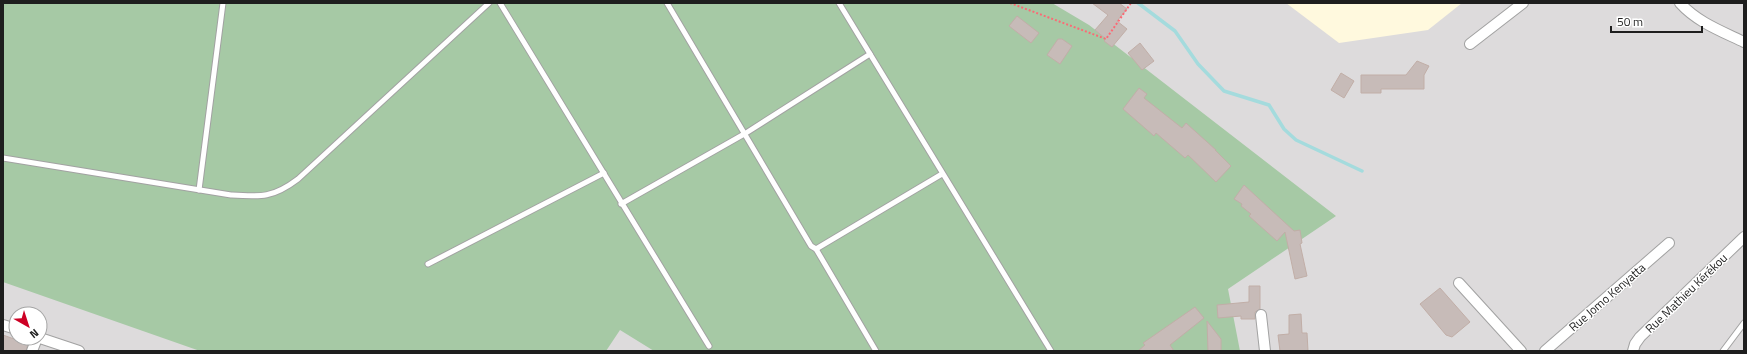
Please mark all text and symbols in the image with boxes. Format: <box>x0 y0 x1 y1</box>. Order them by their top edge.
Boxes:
scale bar <box>1611 8 1702 34</box>
text: 50 m <box>1617 12 1643 31</box>
street label: Rue Mathieu Kérékou <box>1641 249 1731 337</box>
street label: Rue Jomo Kenyatta <box>1564 258 1650 336</box>
north arrow <box>8 306 48 346</box>
text: N <box>26 325 42 342</box>

